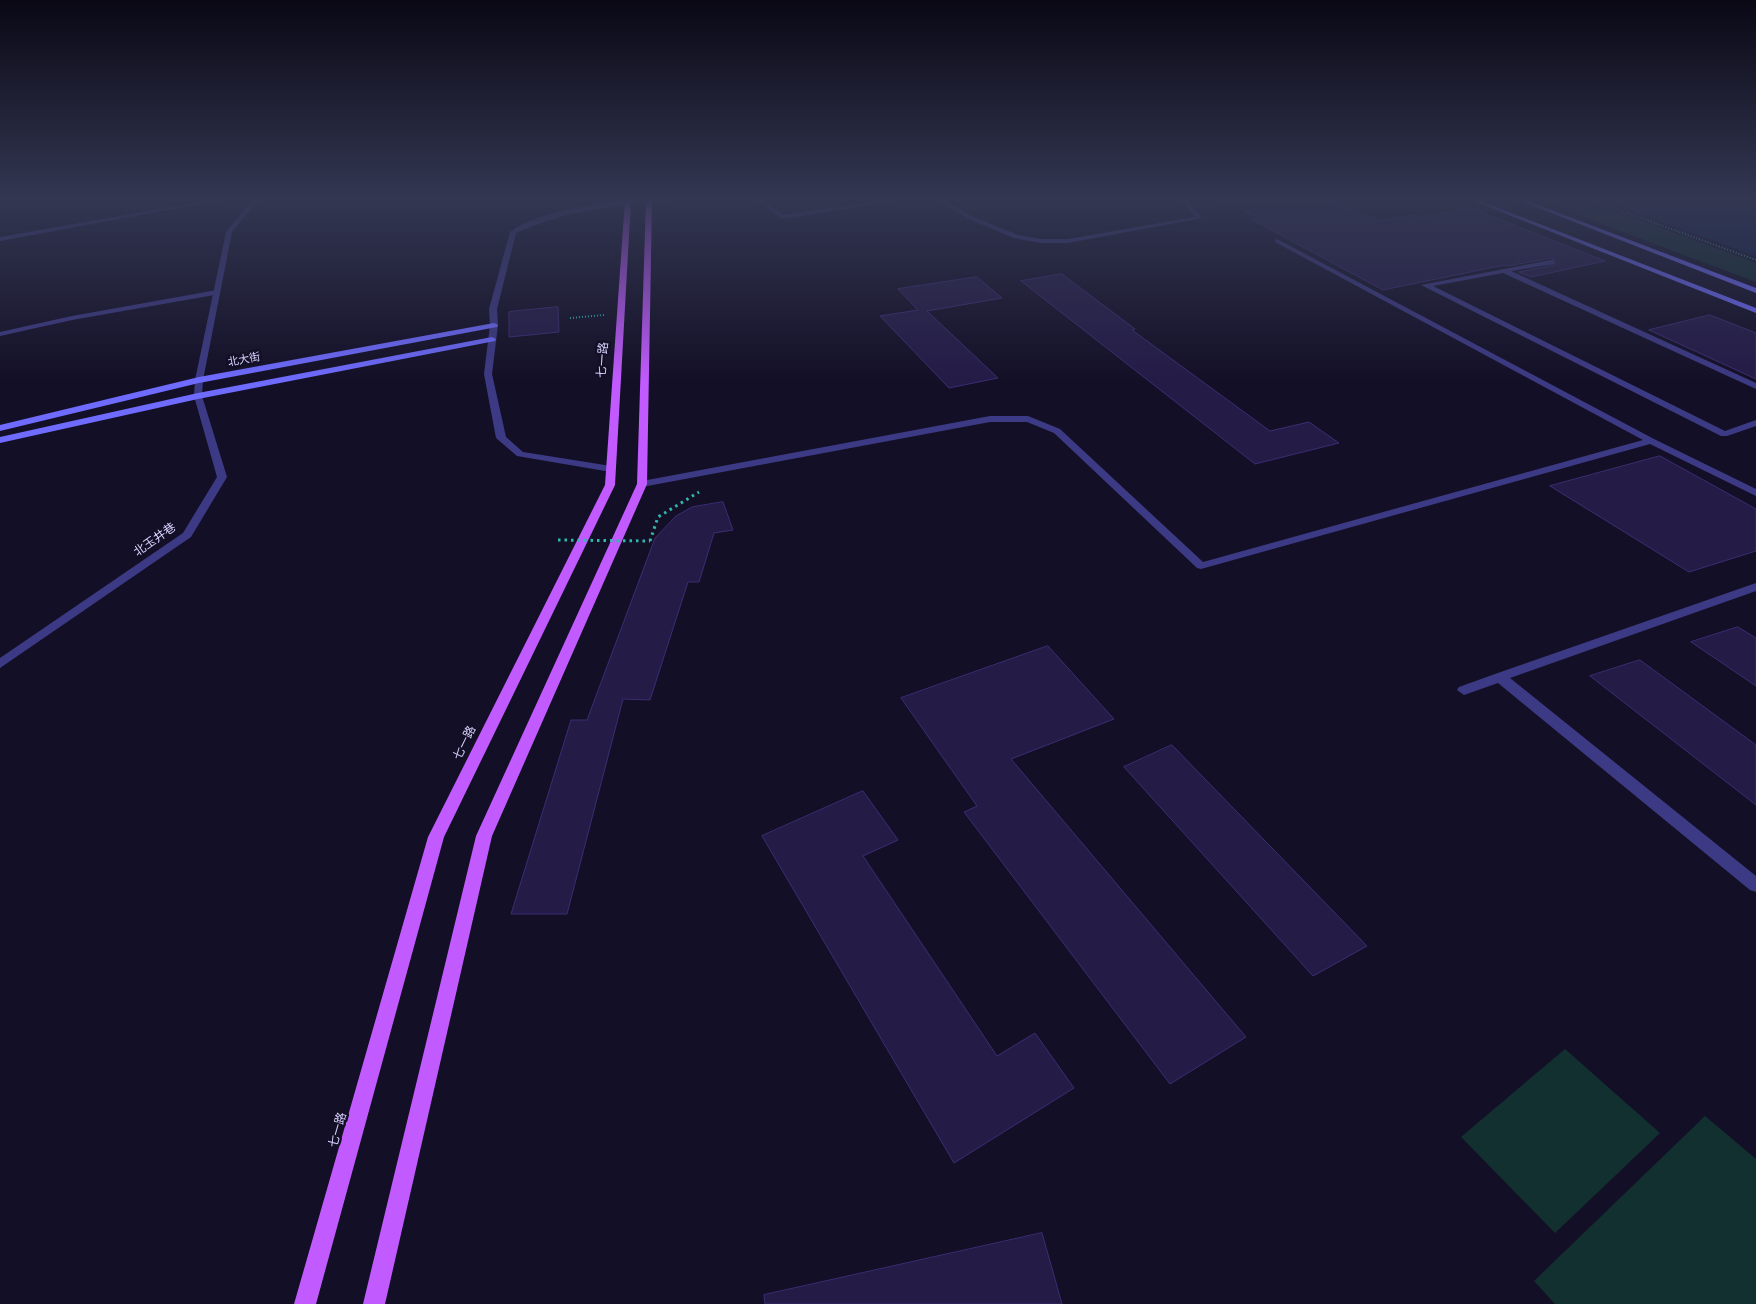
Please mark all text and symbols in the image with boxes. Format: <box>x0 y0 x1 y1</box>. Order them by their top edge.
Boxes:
street label: 七一路 <box>595 342 611 378</box>
street label: 北大街 <box>227 350 261 370</box>
street label: 北玉井巷 <box>131 520 179 560</box>
street label: 七一路 <box>451 724 479 762</box>
street label: 七一路 <box>326 1111 350 1149</box>

